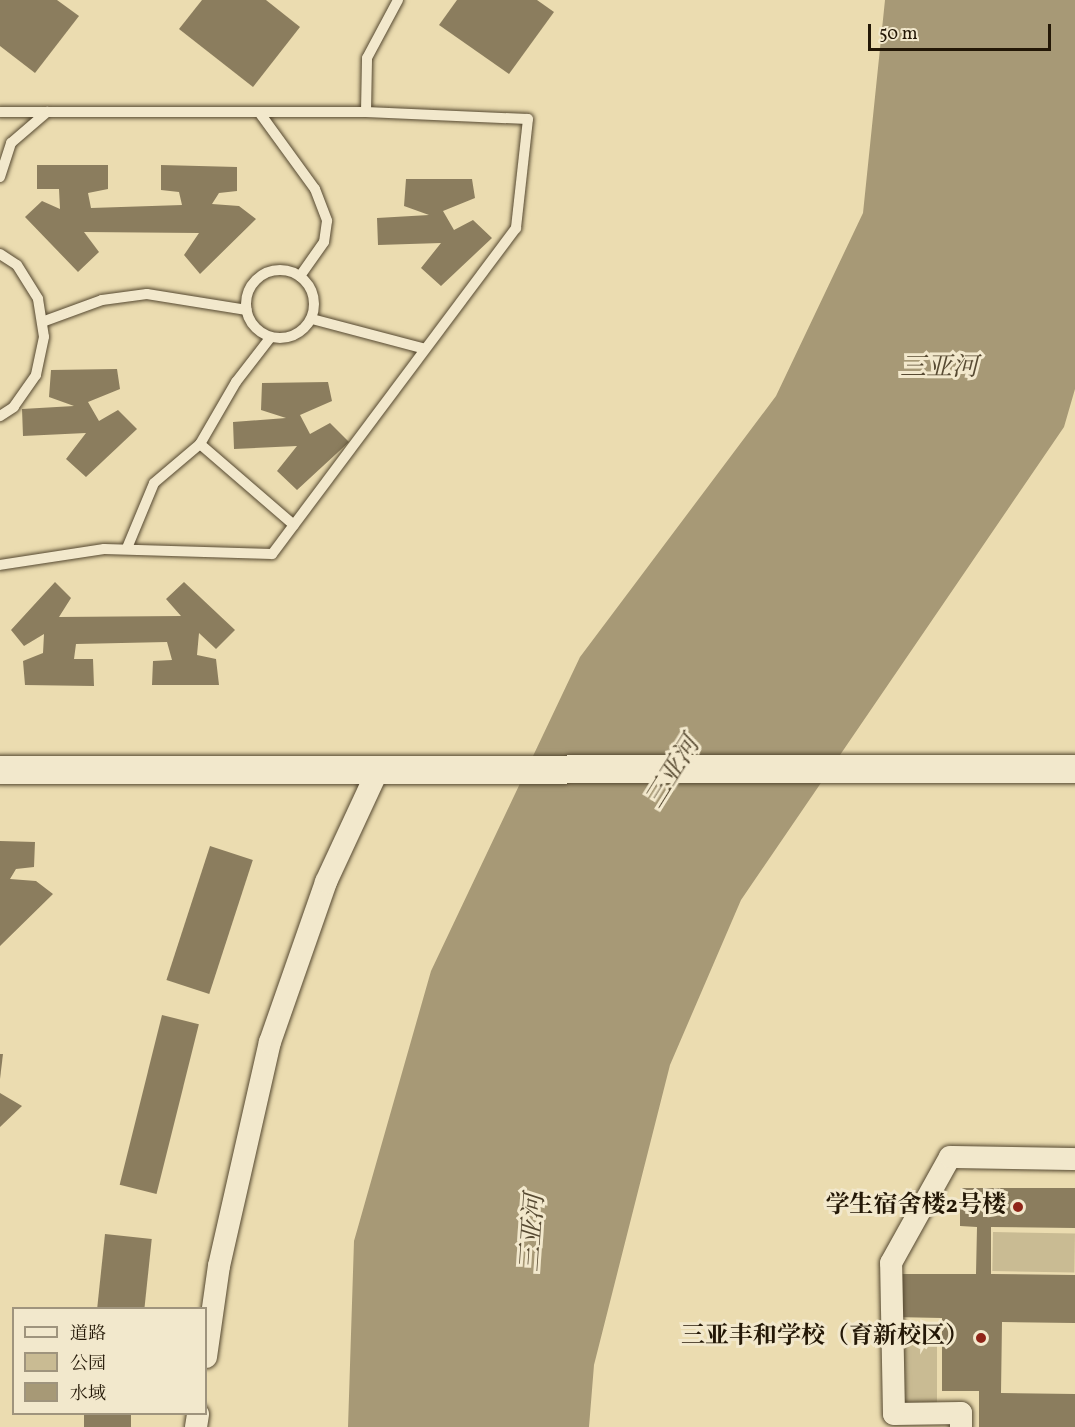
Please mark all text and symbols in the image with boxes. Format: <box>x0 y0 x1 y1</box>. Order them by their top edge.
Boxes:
scale bar <box>871 12 1054 50</box>
text: 50 m <box>879 22 918 47</box>
water label: 三亚河 <box>900 353 978 385</box>
water label: 三亚河 <box>640 732 708 814</box>
water label: 三亚河 <box>516 1193 552 1273</box>
place label: 学生宿舍楼2号楼 <box>826 1193 1006 1221</box>
marker: 学生宿舍楼2号楼 <box>1011 1200 1025 1214</box>
legend <box>12 1307 207 1415</box>
text: 道路 <box>70 1322 106 1347</box>
place label: 三亚丰和学校（育新校区） <box>681 1324 969 1352</box>
marker: 三亚丰和学校（育新校区） <box>974 1331 988 1345</box>
text: 公园 <box>70 1352 106 1377</box>
text: 水域 <box>70 1382 106 1407</box>

